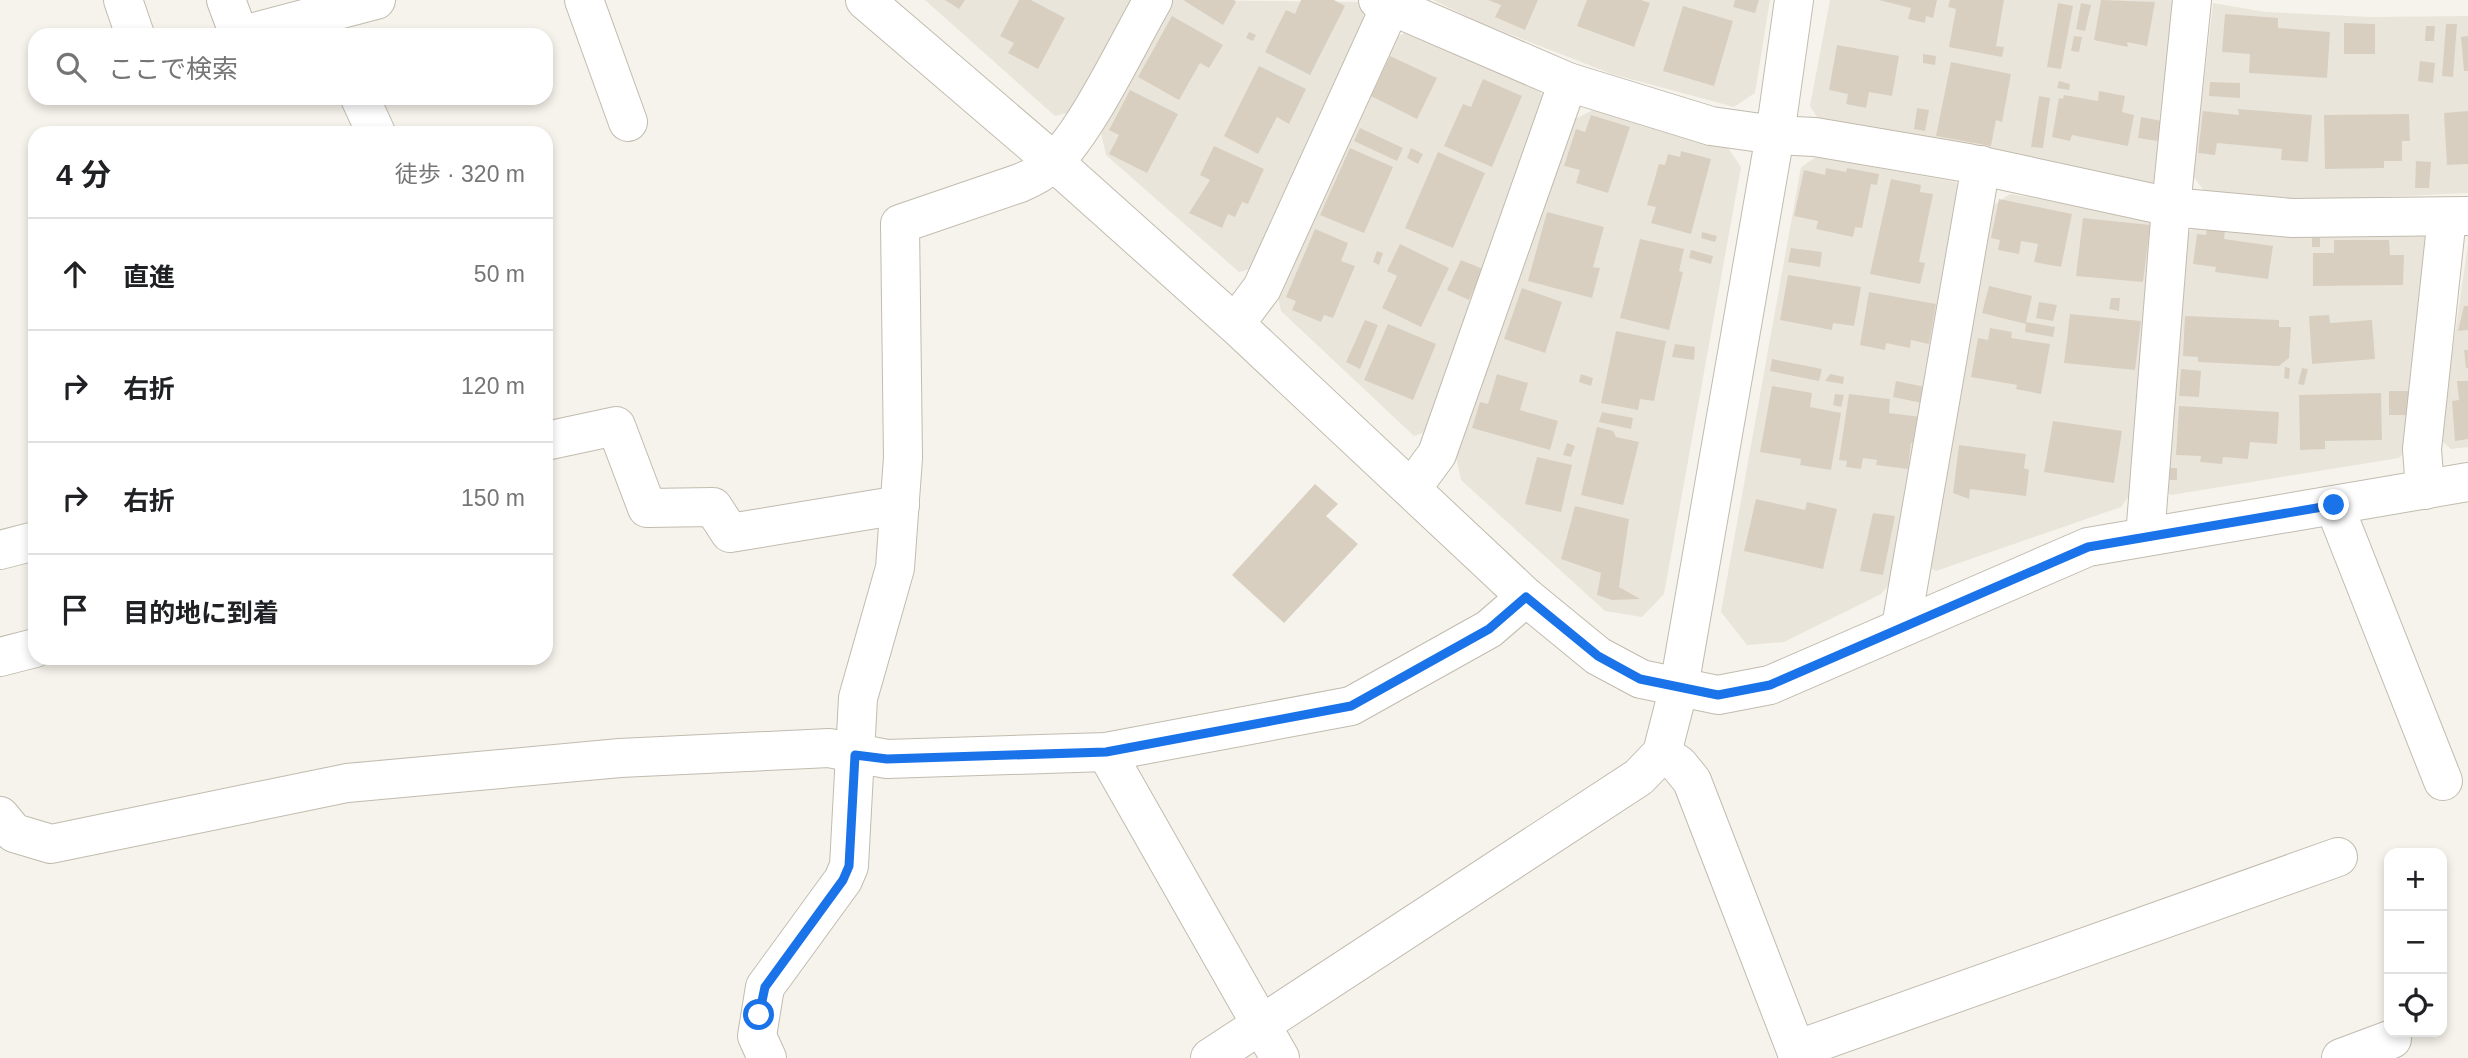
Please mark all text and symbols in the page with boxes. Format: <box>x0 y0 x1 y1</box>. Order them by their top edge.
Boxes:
search box <box>28 28 553 105</box>
icon: search <box>52 48 90 86</box>
text: ここで検索 <box>108 54 238 84</box>
text: 4 分 <box>56 158 111 191</box>
text: 徒歩 · 320 m <box>395 161 525 187</box>
icon: ahead <box>56 255 94 293</box>
text: 50 m <box>474 261 525 287</box>
text: 直進 <box>123 262 175 292</box>
icon: right <box>56 367 94 405</box>
text: 120 m <box>461 373 525 399</box>
text: 右折 <box>123 374 175 404</box>
icon: right <box>56 479 94 517</box>
text: 150 m <box>461 485 525 511</box>
text: 右折 <box>123 486 175 516</box>
route end <box>2318 489 2349 520</box>
icon: arrive <box>56 591 94 629</box>
text: 目的地に到着 <box>123 598 279 628</box>
map controls <box>2384 848 2447 1037</box>
button: + <box>2384 848 2447 911</box>
button: − <box>2384 911 2447 974</box>
button: locate <box>2384 974 2447 1037</box>
route start <box>743 999 774 1030</box>

